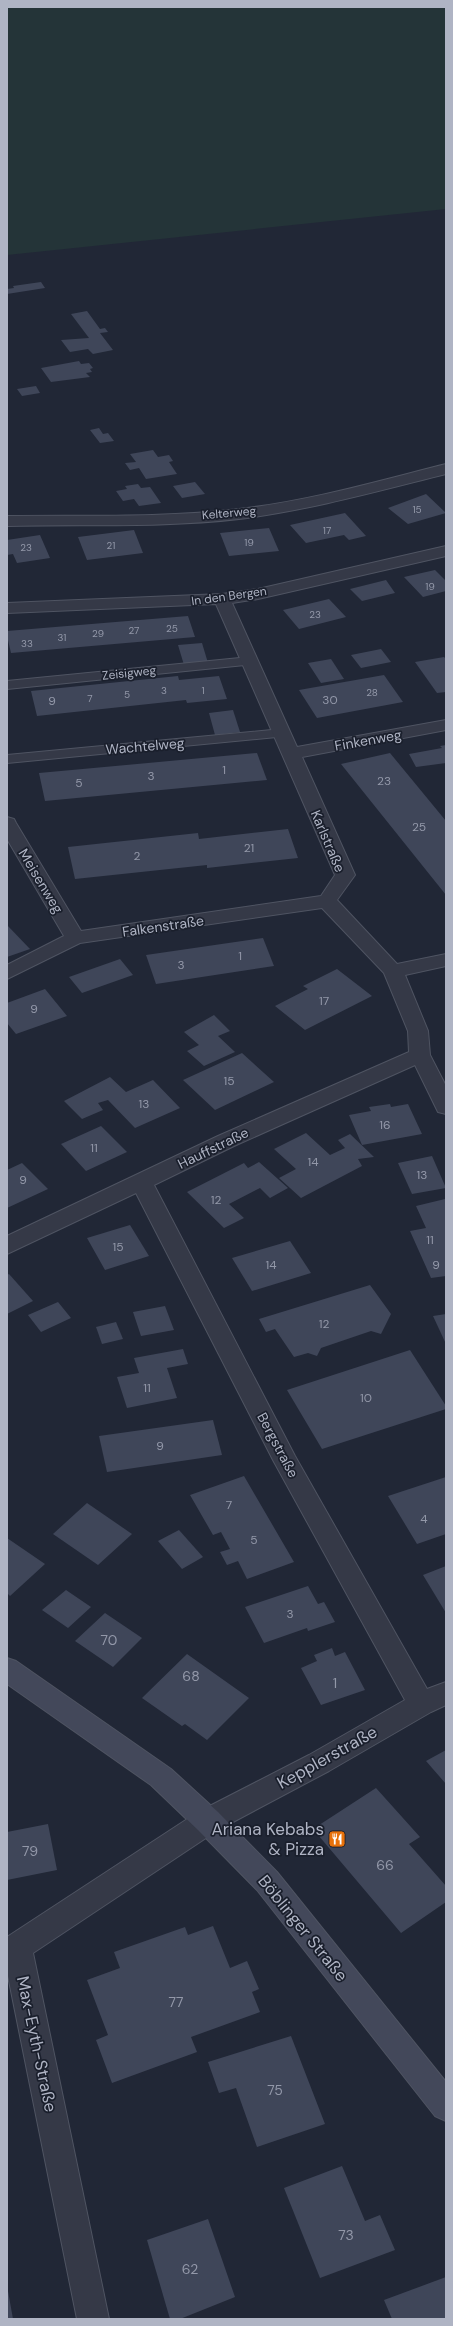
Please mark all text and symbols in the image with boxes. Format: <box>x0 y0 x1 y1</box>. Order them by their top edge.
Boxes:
street label: Kelterweg <box>201 503 257 523</box>
house number: 15 <box>412 503 422 516</box>
house number: 17 <box>323 524 331 537</box>
house number: 19 <box>244 536 254 549</box>
house number: 21 <box>107 539 115 552</box>
house number: 23 <box>20 541 32 554</box>
house number: 19 <box>425 580 435 593</box>
street label: In den Bergen <box>190 583 268 609</box>
house number: 23 <box>309 608 321 621</box>
house number: 25 <box>166 622 178 635</box>
house number: 27 <box>129 624 139 637</box>
house number: 29 <box>92 627 104 640</box>
house number: 31 <box>58 631 66 644</box>
house number: 33 <box>21 637 33 650</box>
street label: Zeisigweg <box>101 662 157 684</box>
house number: 3 <box>161 684 167 697</box>
house number: 1 <box>201 684 205 697</box>
house number: 28 <box>366 686 378 699</box>
house number: 5 <box>124 688 130 701</box>
house number: 7 <box>87 692 93 705</box>
house number: 30 <box>322 692 338 708</box>
house number: 9 <box>48 693 56 709</box>
street label: Finkenweg <box>333 725 403 755</box>
street label: Wachtelweg <box>105 734 185 758</box>
house number: 1 <box>222 762 226 778</box>
house number: 3 <box>147 768 155 784</box>
house number: 23 <box>377 773 391 789</box>
house number: 5 <box>75 775 83 791</box>
street label: Karlstraße <box>307 807 349 875</box>
house number: 25 <box>412 819 426 835</box>
house number: 21 <box>244 840 254 856</box>
street label: Meisenweg <box>15 845 67 917</box>
house number: 2 <box>134 848 141 864</box>
street label: Falkenstraße <box>121 911 205 941</box>
house number: 1 <box>238 948 242 964</box>
house number: 3 <box>177 957 185 973</box>
house number: 17 <box>319 993 329 1009</box>
house number: 9 <box>30 1001 38 1017</box>
house number: 15 <box>223 1073 235 1089</box>
house number: 13 <box>139 1096 149 1112</box>
house number: 16 <box>379 1117 391 1133</box>
street label: Hauffstraße <box>175 1123 251 1173</box>
house number: 11 <box>90 1140 98 1156</box>
house number: 14 <box>307 1154 319 1170</box>
house number: 13 <box>417 1167 427 1183</box>
house number: 9 <box>19 1172 27 1188</box>
house number: 12 <box>211 1192 221 1208</box>
house number: 11 <box>426 1232 434 1248</box>
house number: 15 <box>112 1239 124 1255</box>
house number: 14 <box>265 1257 277 1273</box>
house number: 9 <box>432 1257 440 1273</box>
house number: 12 <box>319 1316 329 1332</box>
house number: 11 <box>143 1380 151 1396</box>
house number: 10 <box>360 1390 372 1406</box>
street label: Bergstraße <box>253 1409 303 1481</box>
house number: 9 <box>156 1438 164 1454</box>
house number: 7 <box>226 1497 232 1513</box>
house number: 4 <box>420 1511 428 1527</box>
house number: 5 <box>250 1532 258 1548</box>
house number: 3 <box>286 1606 294 1622</box>
house number: 70 <box>101 1631 117 1649</box>
house number: 68 <box>182 1667 200 1685</box>
house number: 1 <box>333 1674 337 1692</box>
street label: Kepplerstraße <box>273 1720 381 1794</box>
place label: Ariana Kebabs & Pizza <box>211 1818 324 1860</box>
restaurant icon: Ariana Kebabs & Pizza <box>327 1829 347 1849</box>
house number: 79 <box>22 1842 38 1860</box>
house number: 66 <box>376 1856 394 1874</box>
street label: Böblinger Straße <box>253 1870 353 1986</box>
street label: Max-Eyth-Straße <box>12 1974 62 2114</box>
house number: 77 <box>169 1993 183 2011</box>
house number: 75 <box>267 2081 283 2099</box>
house number: 73 <box>338 2226 354 2244</box>
house number: 62 <box>182 2260 198 2278</box>

